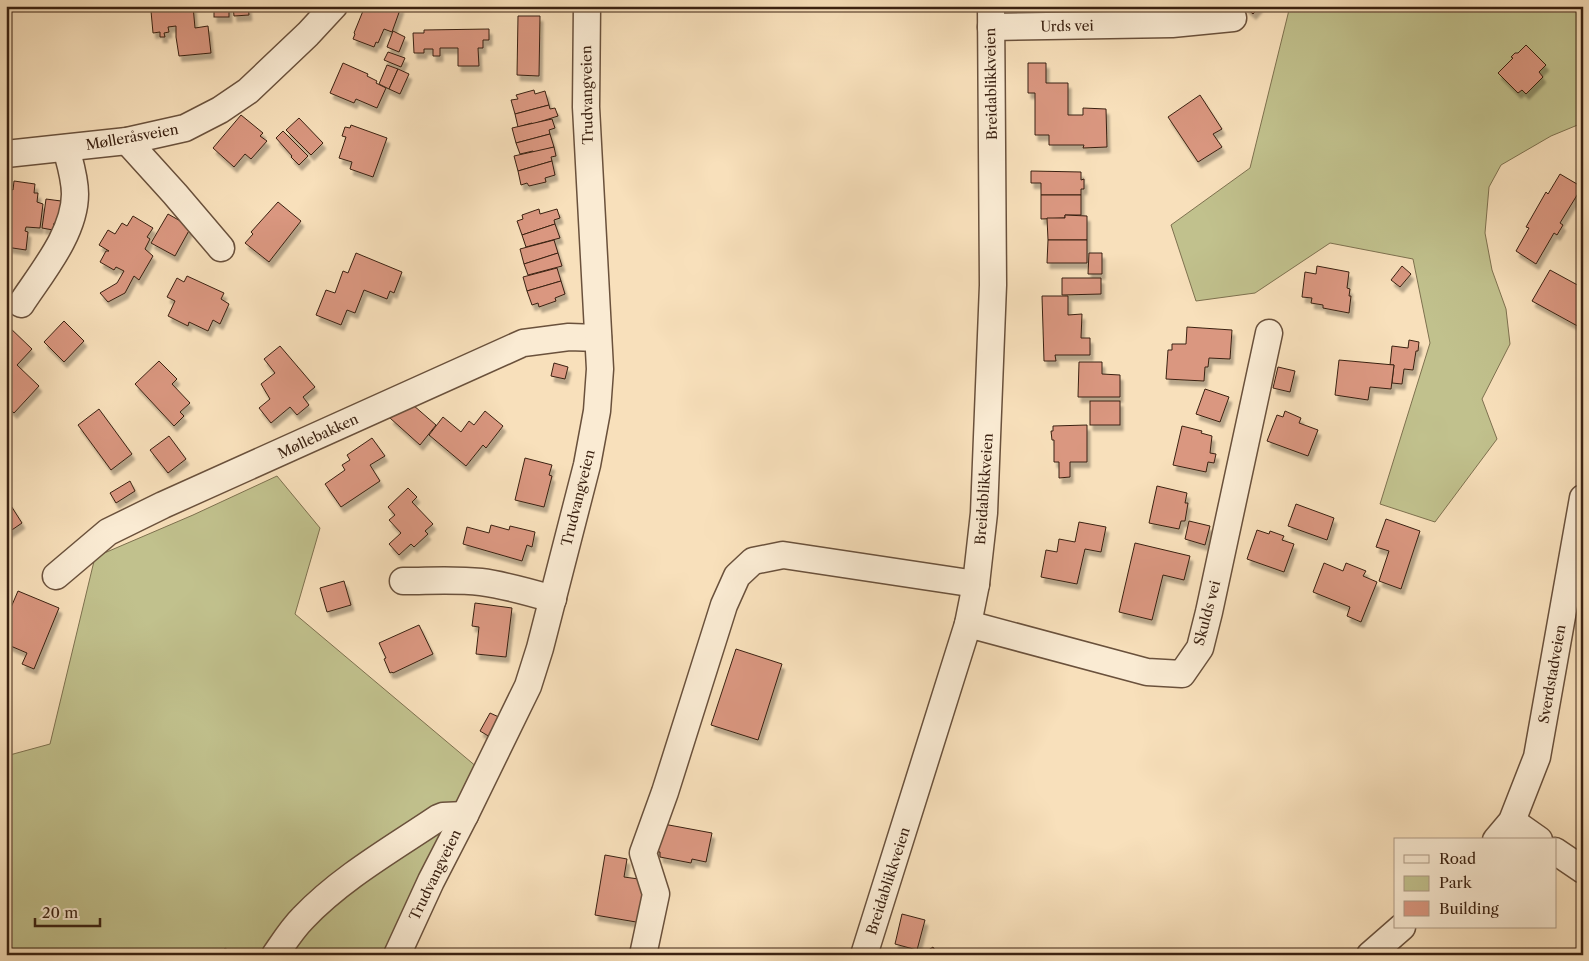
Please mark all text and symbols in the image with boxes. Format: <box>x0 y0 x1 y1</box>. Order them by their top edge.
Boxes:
street label: Urds vei <box>1040 17 1094 35</box>
street label: Breidablikkveien <box>981 28 1001 140</box>
street label: Trudvangveien <box>577 45 597 145</box>
street label: Mølleråsveien <box>84 120 180 154</box>
street label: Møllebakken <box>275 409 361 463</box>
street label: Breidablikkveien <box>971 432 997 546</box>
street label: Trudvangveien <box>557 447 599 548</box>
street label: Skulds vei <box>1190 579 1224 647</box>
street label: Sverdstadveien <box>1534 623 1570 725</box>
street label: Breidablikkveien <box>862 825 914 937</box>
street label: Trudvangveien <box>405 826 465 924</box>
legend <box>1394 838 1556 928</box>
text: Road <box>1439 849 1476 868</box>
text: Park <box>1439 873 1473 892</box>
scale bar <box>35 896 100 928</box>
text: Building <box>1439 899 1499 918</box>
text: 20 m <box>42 903 78 922</box>

